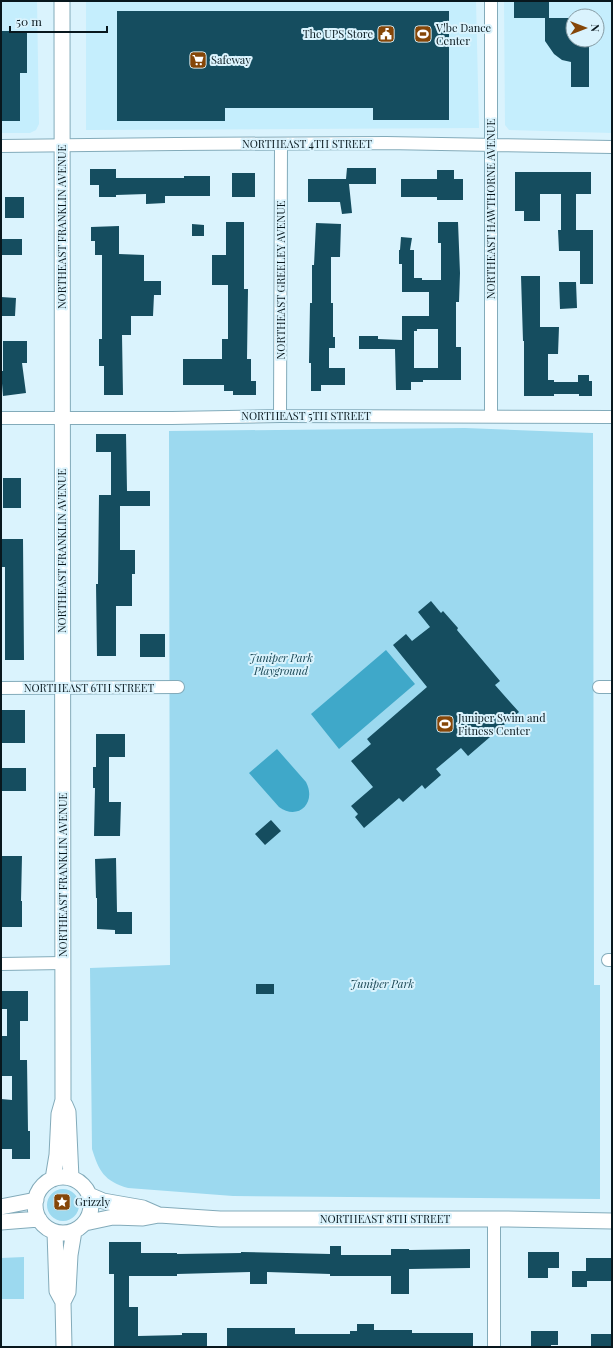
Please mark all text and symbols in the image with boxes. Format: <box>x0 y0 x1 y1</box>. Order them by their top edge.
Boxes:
scale bar <box>10 8 107 34</box>
north arrow <box>565 8 605 48</box>
text: 50 m <box>16 13 42 29</box>
place label: V!be Dance Center <box>435 20 492 48</box>
public building icon: The UPS Store <box>376 24 396 44</box>
sports icon: V!be Dance Center <box>413 24 433 44</box>
text: N <box>588 24 603 32</box>
place label: The UPS Store <box>303 26 373 41</box>
supermarket icon: Safeway <box>188 50 208 70</box>
place label: Safeway <box>211 52 251 67</box>
street label: NORTHEAST HAWTHORNE AVENUE <box>483 118 498 299</box>
street label: NORTHEAST 4TH STREET <box>242 136 372 151</box>
street label: NORTHEAST FRANKLIN AVENUE <box>54 145 69 309</box>
street label: NORTHEAST GREELEY AVENUE <box>273 200 288 359</box>
street label: NORTHEAST 5TH STREET <box>241 408 371 423</box>
street label: NORTHEAST FRANKLIN AVENUE <box>54 469 69 633</box>
park label: Juniper Park Playground <box>249 650 313 678</box>
street label: NORTHEAST 6TH STREET <box>24 680 154 695</box>
place label: Juniper Swim and Fitness Center <box>457 710 546 738</box>
sports icon: Juniper Swim and Fitness Center <box>435 714 455 734</box>
street label: NORTHEAST FRANKLIN AVENUE <box>55 793 70 957</box>
park label: Juniper Park <box>350 976 414 991</box>
place icon: Grizzly <box>52 1192 72 1212</box>
place label: Grizzly <box>75 1194 110 1209</box>
street label: NORTHEAST 8TH STREET <box>320 1211 450 1226</box>

